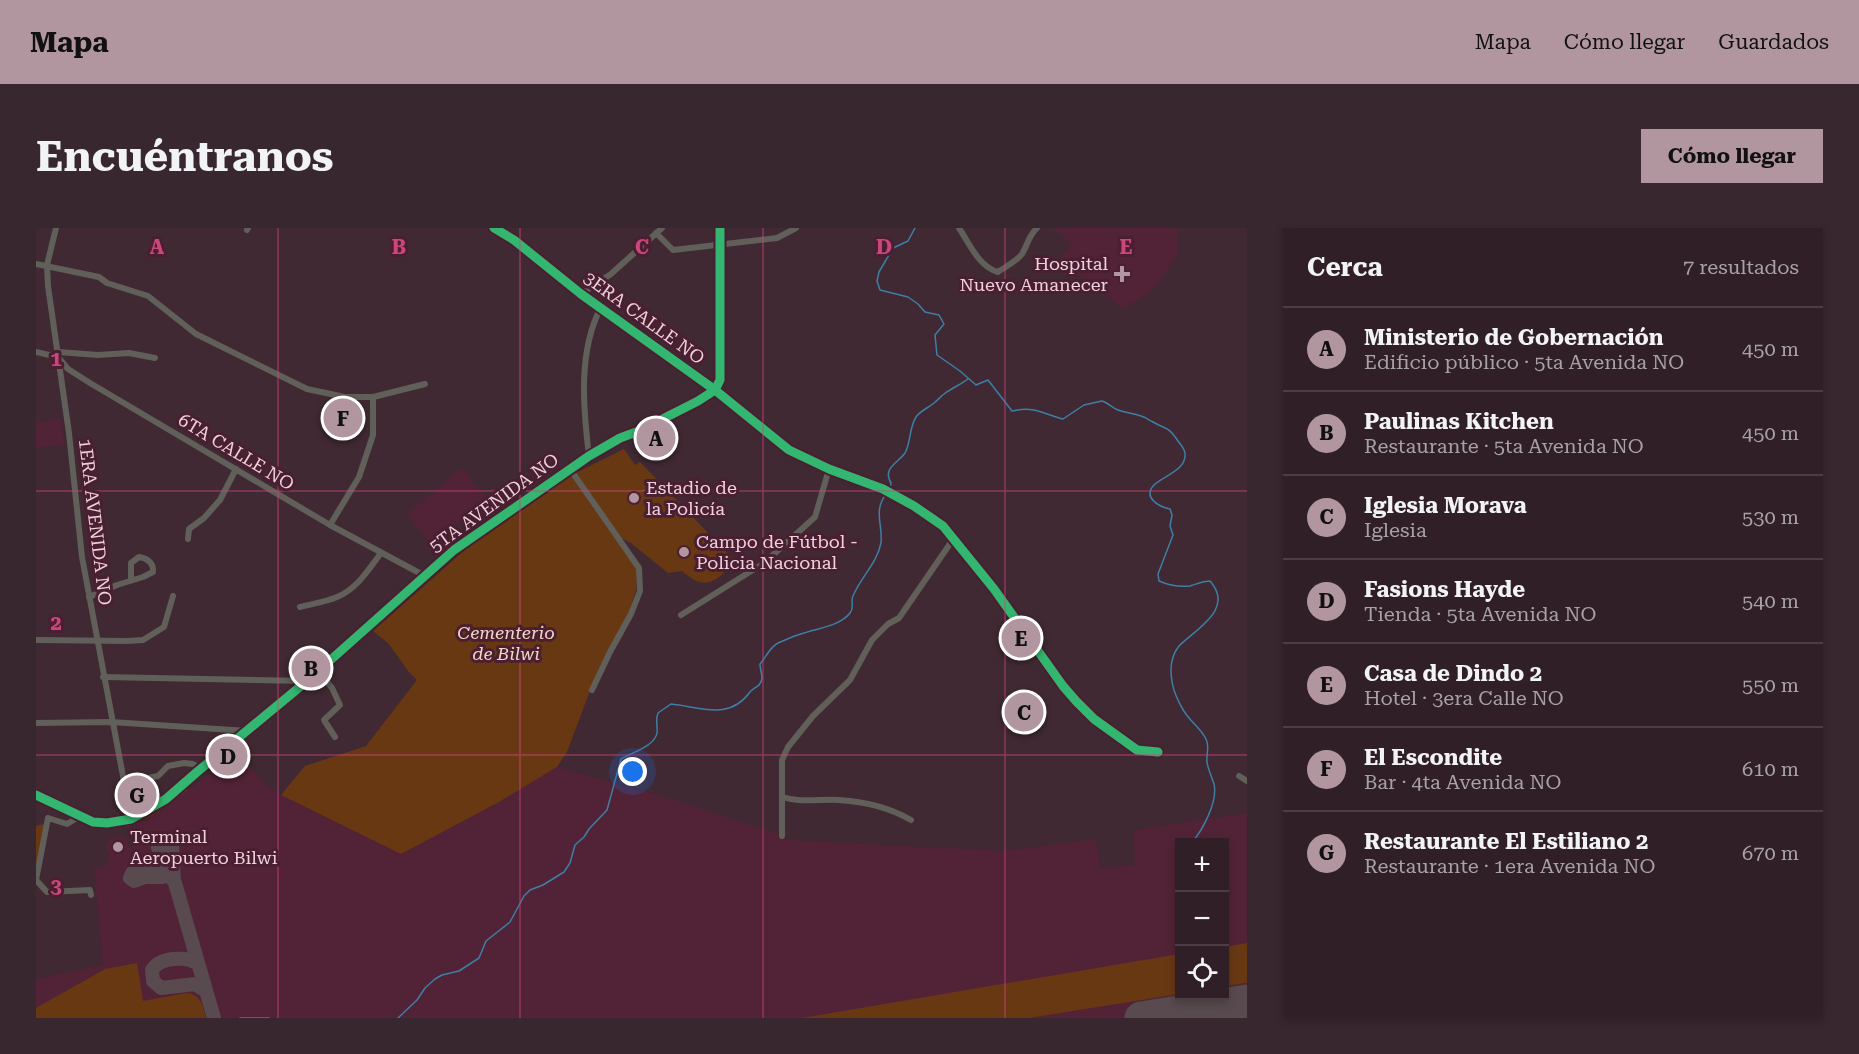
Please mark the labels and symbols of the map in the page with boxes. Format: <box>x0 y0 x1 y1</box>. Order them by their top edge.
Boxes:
text: A <box>150 235 165 259</box>
text: B <box>392 235 406 259</box>
text: C <box>635 235 649 259</box>
text: D <box>876 235 892 259</box>
text: E <box>1120 235 1133 259</box>
place label: Hospital Nuevo Amanecer <box>960 253 1108 295</box>
marker: Hospital Nuevo Amanecer <box>1113 265 1131 283</box>
street label: 3ERA CALLE NO <box>580 267 709 368</box>
text: 1 <box>50 347 62 371</box>
pin: F <box>324 396 362 441</box>
street label: 6TA CALLE NO <box>175 409 298 494</box>
pin: A <box>636 416 676 460</box>
street label: 1ERA AVENIDA NO <box>75 437 116 606</box>
street label: 5TA AVENIDA NO <box>425 449 562 557</box>
place label: Estadio de la Policía <box>646 477 737 519</box>
marker: Estadio de la Policía <box>627 491 641 505</box>
place label: Campo de Fútbol - Policia Nacional <box>696 531 858 573</box>
marker: Campo de Fútbol - Policia Nacional <box>677 545 691 559</box>
text: 2 <box>50 611 62 635</box>
pin: E <box>1002 616 1040 660</box>
park label: Cementerio de Bilwi <box>457 622 555 664</box>
pin: B <box>292 646 330 690</box>
pin: C <box>1004 690 1044 734</box>
pin: D <box>208 734 248 778</box>
your location <box>618 757 647 786</box>
pin: G <box>118 772 156 818</box>
place label: Terminal Aeropuerto Bilwi <box>130 826 278 868</box>
marker: Terminal Aeropuerto Bilwi <box>111 840 125 854</box>
text: 3 <box>50 874 62 898</box>

